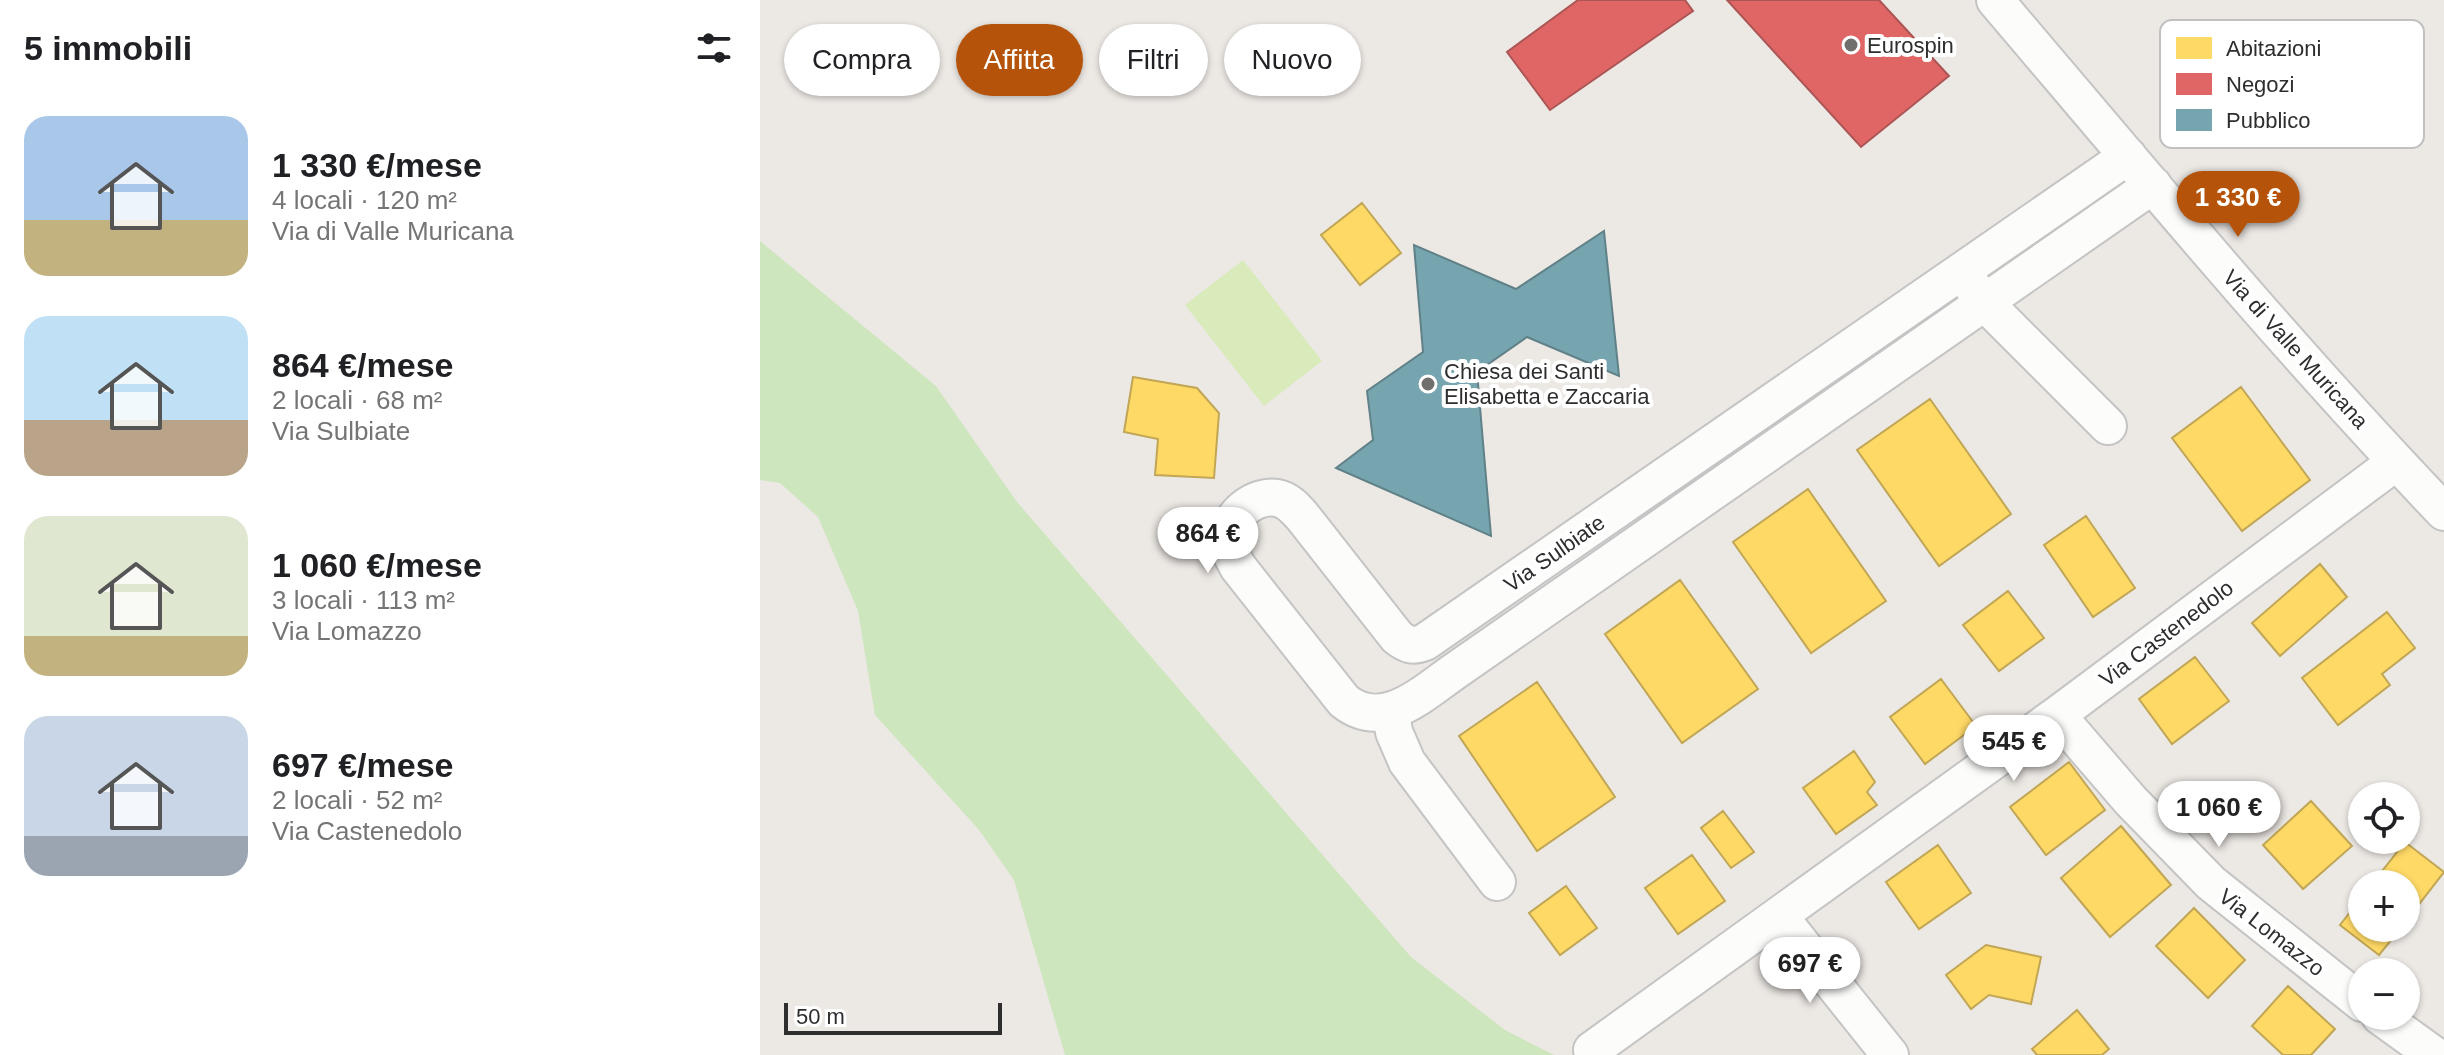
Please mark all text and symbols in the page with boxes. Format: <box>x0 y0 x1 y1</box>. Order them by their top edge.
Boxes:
legend <box>2160 20 2424 148</box>
chip: Compra <box>784 24 940 96</box>
chip: Affitta <box>956 24 1083 96</box>
chip: Filtri <box>1099 24 1208 96</box>
chip: Nuovo <box>1224 24 1361 96</box>
icon: filters <box>692 26 736 70</box>
text: 5 immobili <box>24 29 192 67</box>
place label: Eurospin <box>1867 33 1954 58</box>
marker: Eurospin <box>1842 36 1860 54</box>
text: Abitazioni <box>2226 36 2321 61</box>
text: Negozi <box>2226 72 2294 97</box>
text: Pubblico <box>2226 108 2310 133</box>
text: 1 330 €/mese <box>272 146 482 184</box>
icon: home <box>88 148 184 244</box>
pin: 1 330 € <box>2164 171 2312 239</box>
text: 1 330 € <box>2195 182 2281 212</box>
text: 4 locali · 120 m² <box>272 185 457 215</box>
text: Via di Valle Muricana <box>272 216 514 246</box>
street label: Via di Valle Muricana <box>2218 265 2374 434</box>
text: 864 €/mese <box>272 346 454 384</box>
icon: home <box>88 348 184 444</box>
place label: Chiesa dei Santi Elisabetta e Zaccaria <box>1444 359 1650 409</box>
marker: Chiesa dei Santi Elisabetta e Zaccaria <box>1419 375 1437 393</box>
text: 2 locali · 68 m² <box>272 385 443 415</box>
text: Via Sulbiate <box>272 416 410 446</box>
pin: 864 € <box>1152 507 1264 575</box>
street label: Via Sulbiate <box>1499 510 1609 597</box>
text: 864 € <box>1175 518 1241 548</box>
text: 1 060 €/mese <box>272 546 482 584</box>
icon: home <box>88 548 184 644</box>
street label: Via Castenedolo <box>2094 575 2238 692</box>
text: 3 locali · 113 m² <box>272 585 455 615</box>
text: Via Lomazzo <box>272 616 422 646</box>
pin: 545 € <box>1958 715 2070 783</box>
text: 545 € <box>1981 726 2047 756</box>
text: 697 €/mese <box>272 746 454 784</box>
icon: home <box>88 748 184 844</box>
pin: 1 060 € <box>2145 781 2293 849</box>
map controls <box>2348 782 2420 1030</box>
button: locate <box>2348 782 2420 854</box>
text: 2 locali · 52 m² <box>272 785 443 815</box>
text: 1 060 € <box>2176 792 2262 822</box>
text: Via Castenedolo <box>272 816 462 846</box>
button: + <box>2348 870 2420 942</box>
street label: Via Lomazzo <box>2214 884 2329 981</box>
pin: 697 € <box>1754 937 1866 1005</box>
text: 697 € <box>1777 948 1843 978</box>
button: − <box>2348 958 2420 1030</box>
scale bar <box>784 999 1002 1035</box>
text: 50 m <box>796 1004 845 1029</box>

